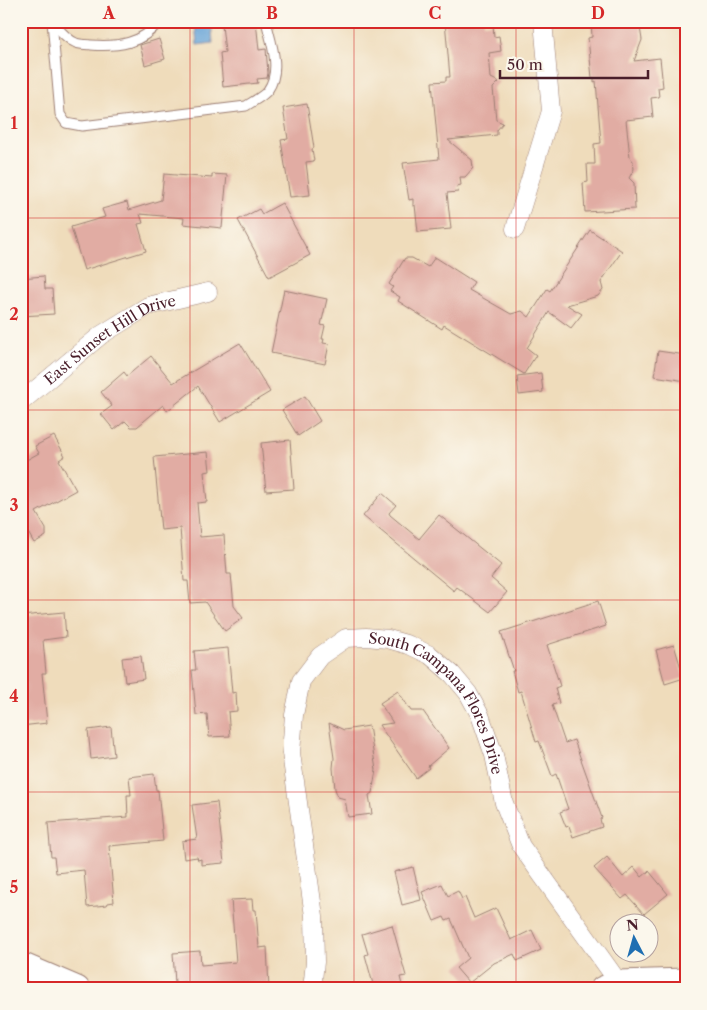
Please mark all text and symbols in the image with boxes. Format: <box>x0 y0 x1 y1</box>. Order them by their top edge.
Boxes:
text: A <box>102 3 116 23</box>
text: B <box>266 3 278 23</box>
text: C <box>429 3 441 23</box>
text: D <box>591 3 605 23</box>
scale bar <box>500 48 647 80</box>
text: 50 m <box>507 55 543 74</box>
text: 1 <box>10 113 18 133</box>
street label: East Sunset Hill Drive <box>40 290 178 389</box>
text: 2 <box>9 304 19 324</box>
text: 3 <box>9 495 19 515</box>
street label: South Campana Flores Drive <box>368 628 507 776</box>
text: 4 <box>9 686 19 706</box>
text: 5 <box>10 877 19 897</box>
north arrow <box>610 912 660 962</box>
text: N <box>626 915 640 935</box>

